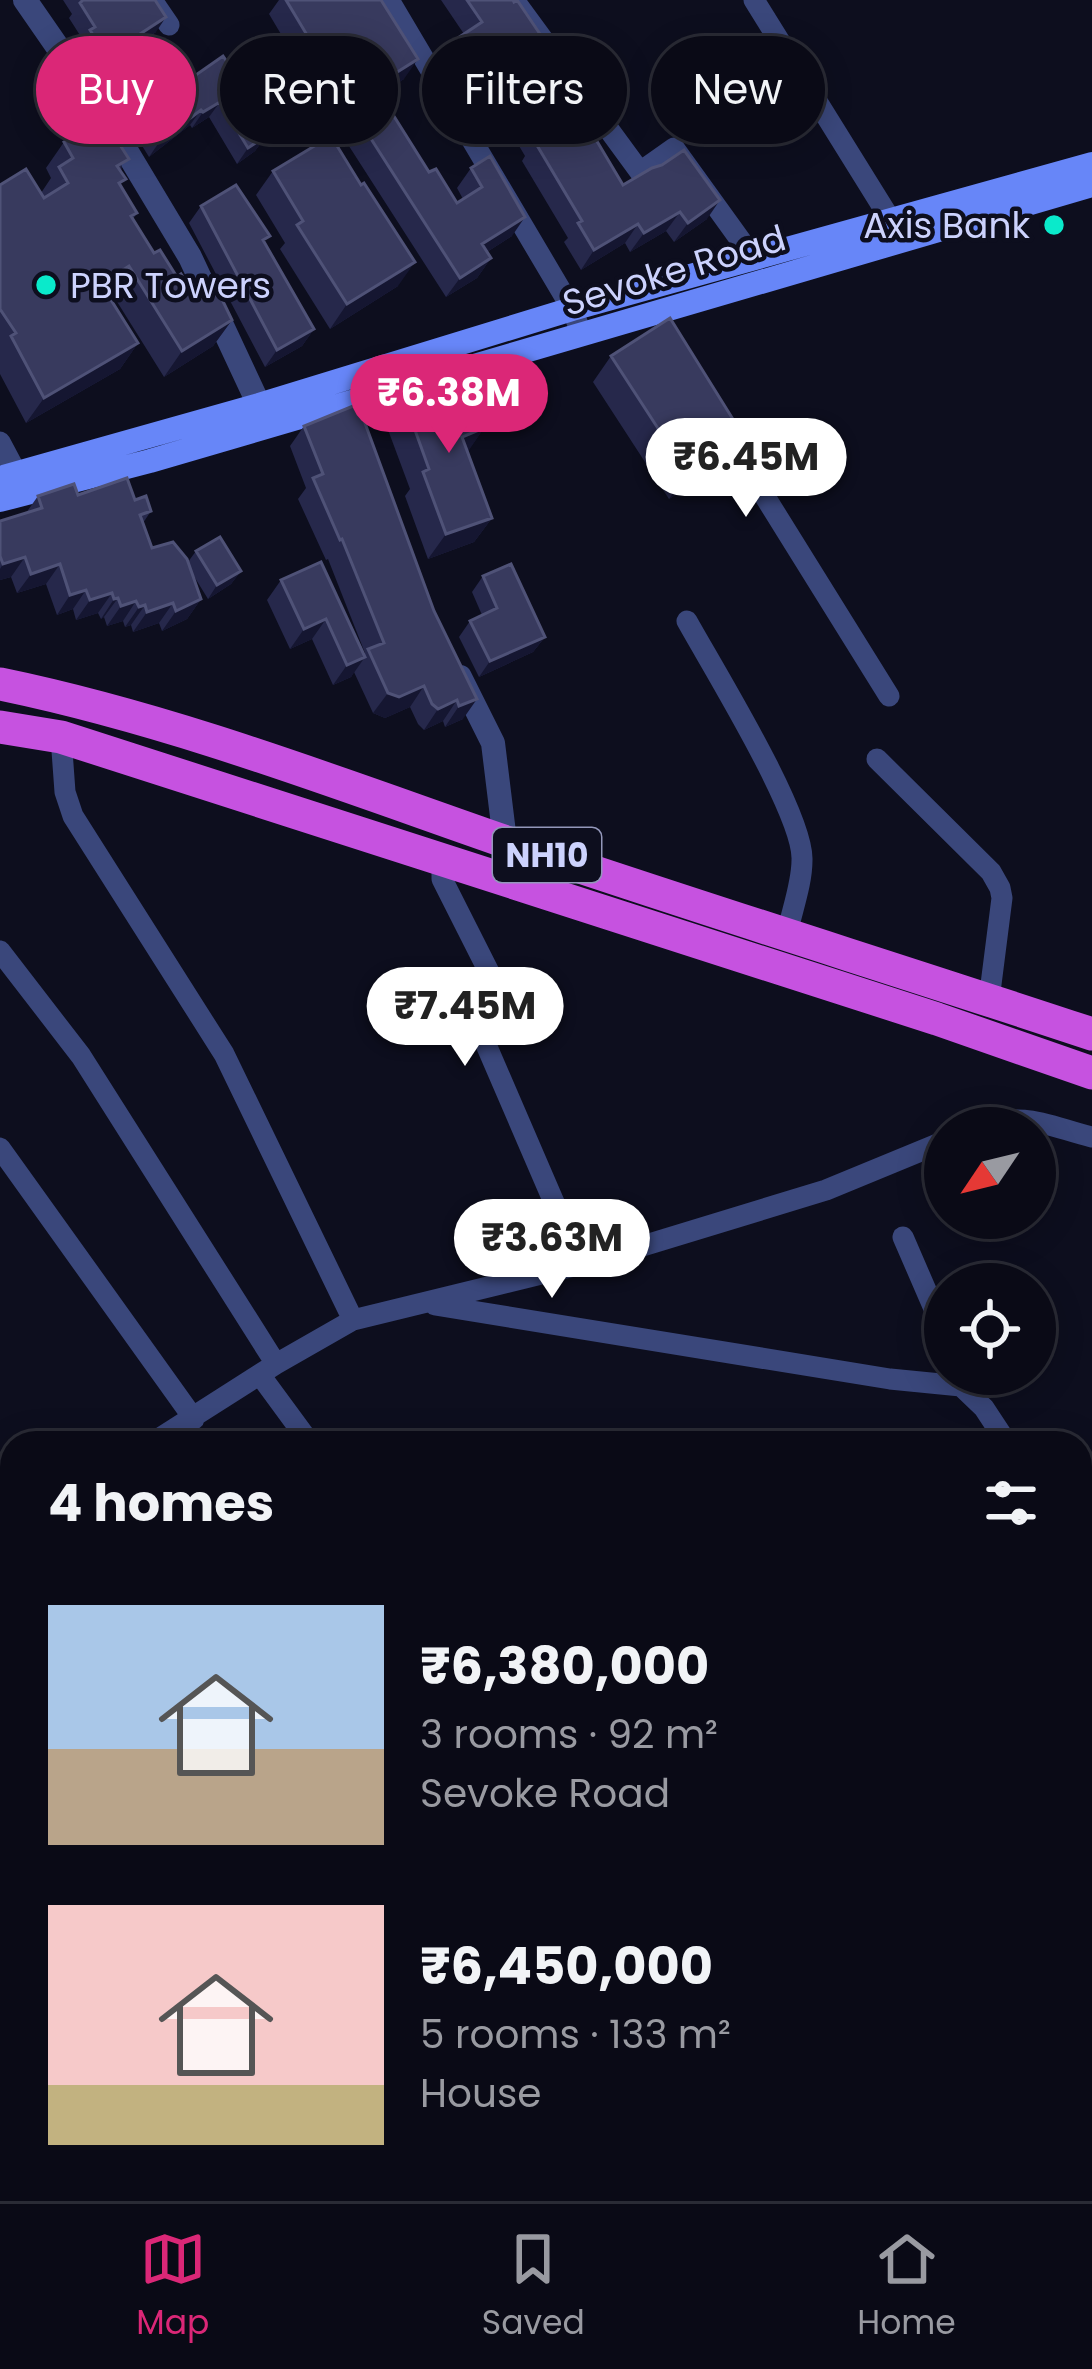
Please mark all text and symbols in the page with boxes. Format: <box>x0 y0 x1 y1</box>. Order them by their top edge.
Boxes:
chip: Buy <box>36 36 196 144</box>
chip: Rent <box>220 36 398 144</box>
chip: Filters <box>422 36 627 144</box>
chip: New <box>651 36 825 144</box>
place label: Axis Bank <box>863 200 1030 251</box>
street label: Sevoke Road <box>556 212 792 329</box>
marker: Axis Bank <box>1041 212 1067 238</box>
place label: PBR Towers <box>70 260 271 311</box>
marker: PBR Towers <box>33 272 59 298</box>
pin: ₹6.38M <box>351 354 547 456</box>
text: ₹6.38M <box>377 365 521 420</box>
pin: ₹6.45M <box>648 418 844 520</box>
text: ₹6.45M <box>673 429 819 484</box>
road number: NH10 <box>493 828 601 882</box>
pin: ₹7.45M <box>367 967 563 1069</box>
text: ₹7.45M <box>394 978 536 1033</box>
north arrow <box>924 1107 1056 1239</box>
map controls <box>924 1107 1056 1395</box>
pin: ₹3.63M <box>454 1199 650 1301</box>
text: ₹3.63M <box>481 1210 623 1265</box>
button: locate <box>924 1263 1056 1395</box>
text: 4 homes <box>48 1467 274 1539</box>
icon: filters <box>978 1470 1044 1536</box>
text: ₹6,380,000 <box>420 1630 709 1702</box>
icon: home <box>144 1653 288 1797</box>
text: 3 rooms · 92 m² <box>420 1707 718 1762</box>
text: Sevoke Road <box>420 1766 670 1821</box>
text: ₹6,450,000 <box>420 1930 713 2002</box>
icon: home <box>144 1953 288 2097</box>
text: 5 rooms · 133 m² <box>420 2007 731 2062</box>
text: House <box>420 2066 541 2121</box>
tab: Map <box>136 2226 209 2348</box>
tab: Saved <box>482 2226 585 2348</box>
tab: Home <box>857 2226 956 2348</box>

